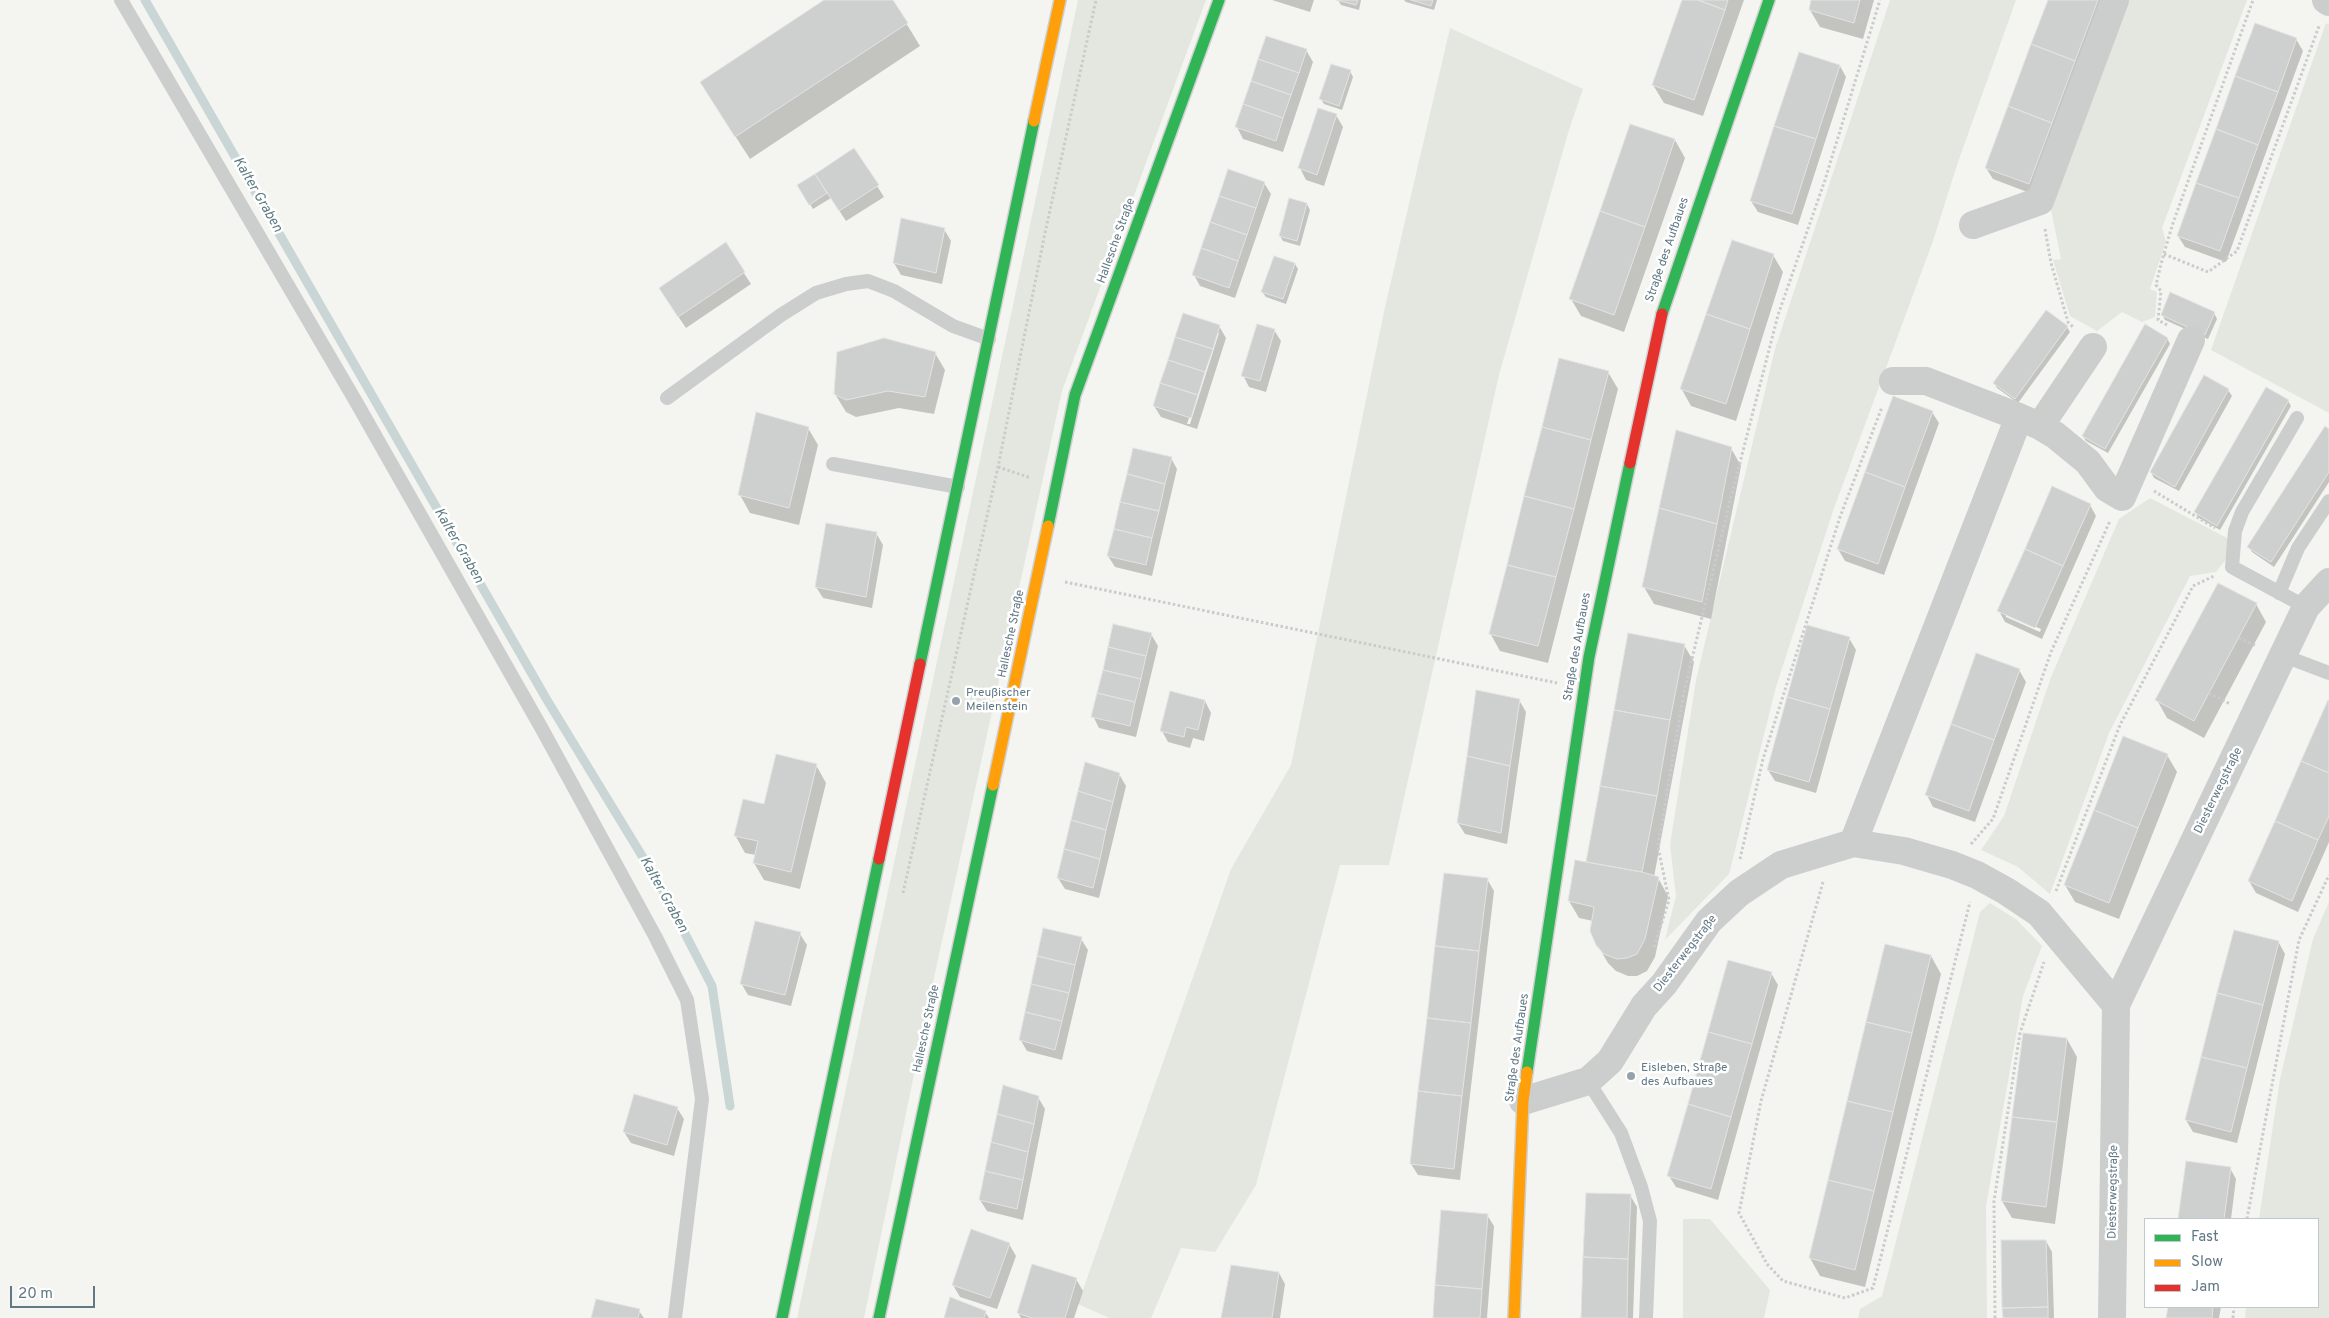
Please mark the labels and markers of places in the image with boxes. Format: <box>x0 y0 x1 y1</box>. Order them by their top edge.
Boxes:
place label: Preußischer Meilenstein <box>966 687 1031 715</box>
marker: Preußischer Meilenstein <box>950 695 962 707</box>
place label: Eisleben, Straße des Aufbaues <box>1641 1062 1727 1090</box>
marker: Eisleben, Straße des Aufbaues <box>1625 1070 1637 1082</box>

